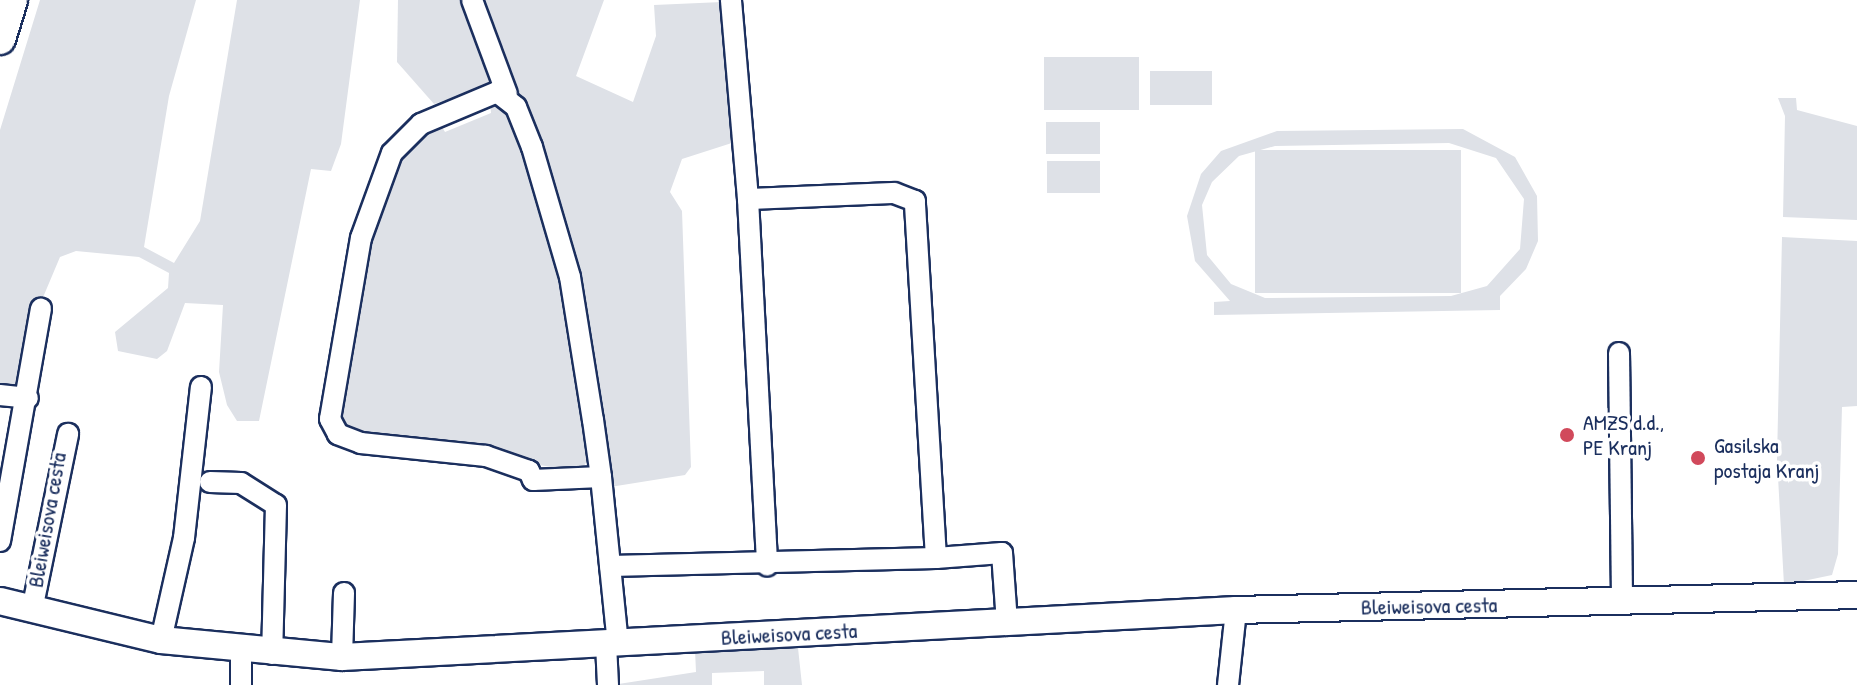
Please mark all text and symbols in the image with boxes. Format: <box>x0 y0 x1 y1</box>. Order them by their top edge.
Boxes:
place label: AMZS d.d., PE Kranj <box>1583 409 1664 460</box>
marker: AMZS d.d., PE Kranj <box>1558 426 1576 444</box>
place label: Gasilska postaja Kranj <box>1714 432 1820 484</box>
marker: Gasilska postaja Kranj <box>1689 449 1707 467</box>
street label: Bleiweisova cesta <box>22 451 72 589</box>
street label: Bleiweisova cesta <box>1361 592 1497 620</box>
street label: Bleiweisova cesta <box>720 617 858 651</box>

